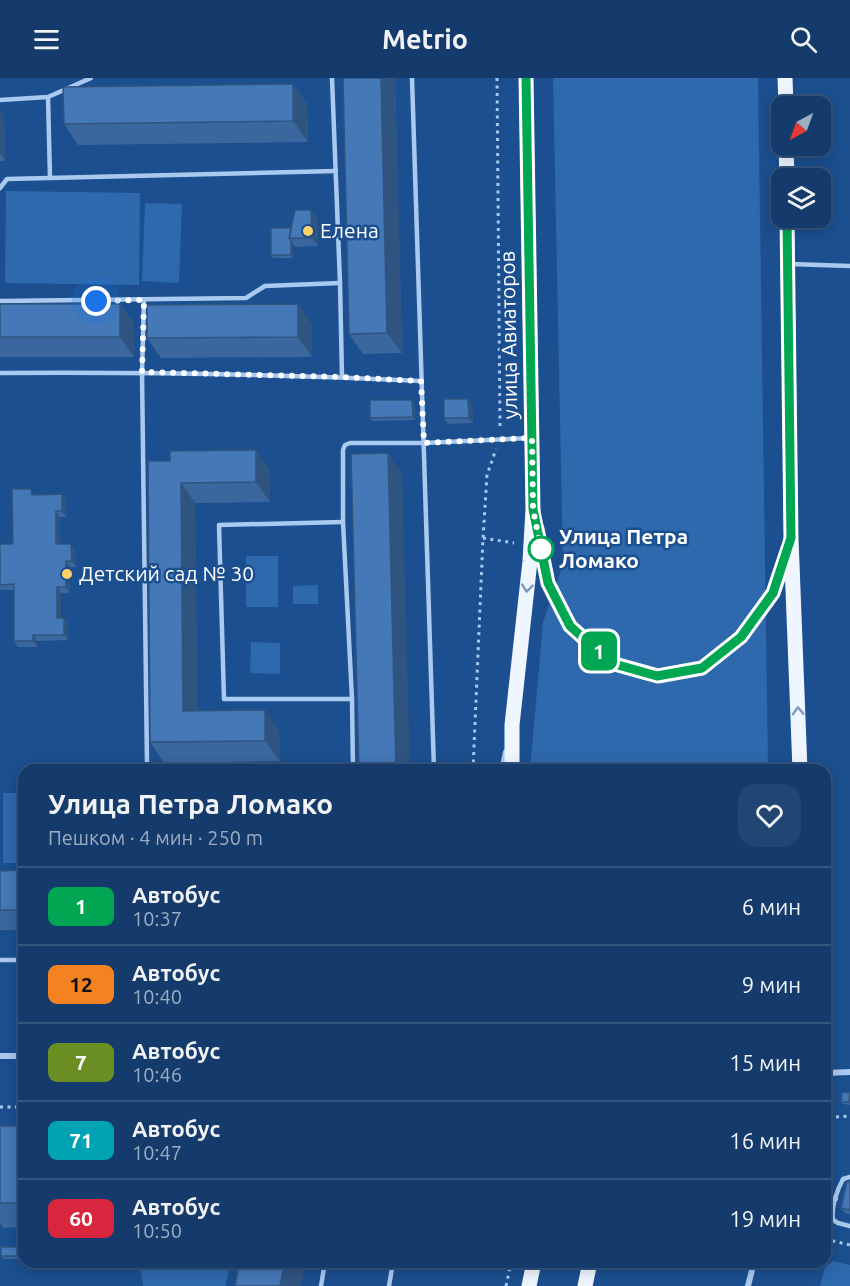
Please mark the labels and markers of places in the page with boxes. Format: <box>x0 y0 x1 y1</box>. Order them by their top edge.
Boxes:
place label: Елена <box>320 218 379 242</box>
marker: Елена <box>301 224 315 238</box>
place label: Улица Петра Ломако <box>559 524 688 572</box>
marker: Улица Петра Ломако <box>528 536 554 562</box>
place label: Детский сад № 30 <box>79 561 254 585</box>
marker: Детский сад № 30 <box>60 567 74 581</box>

